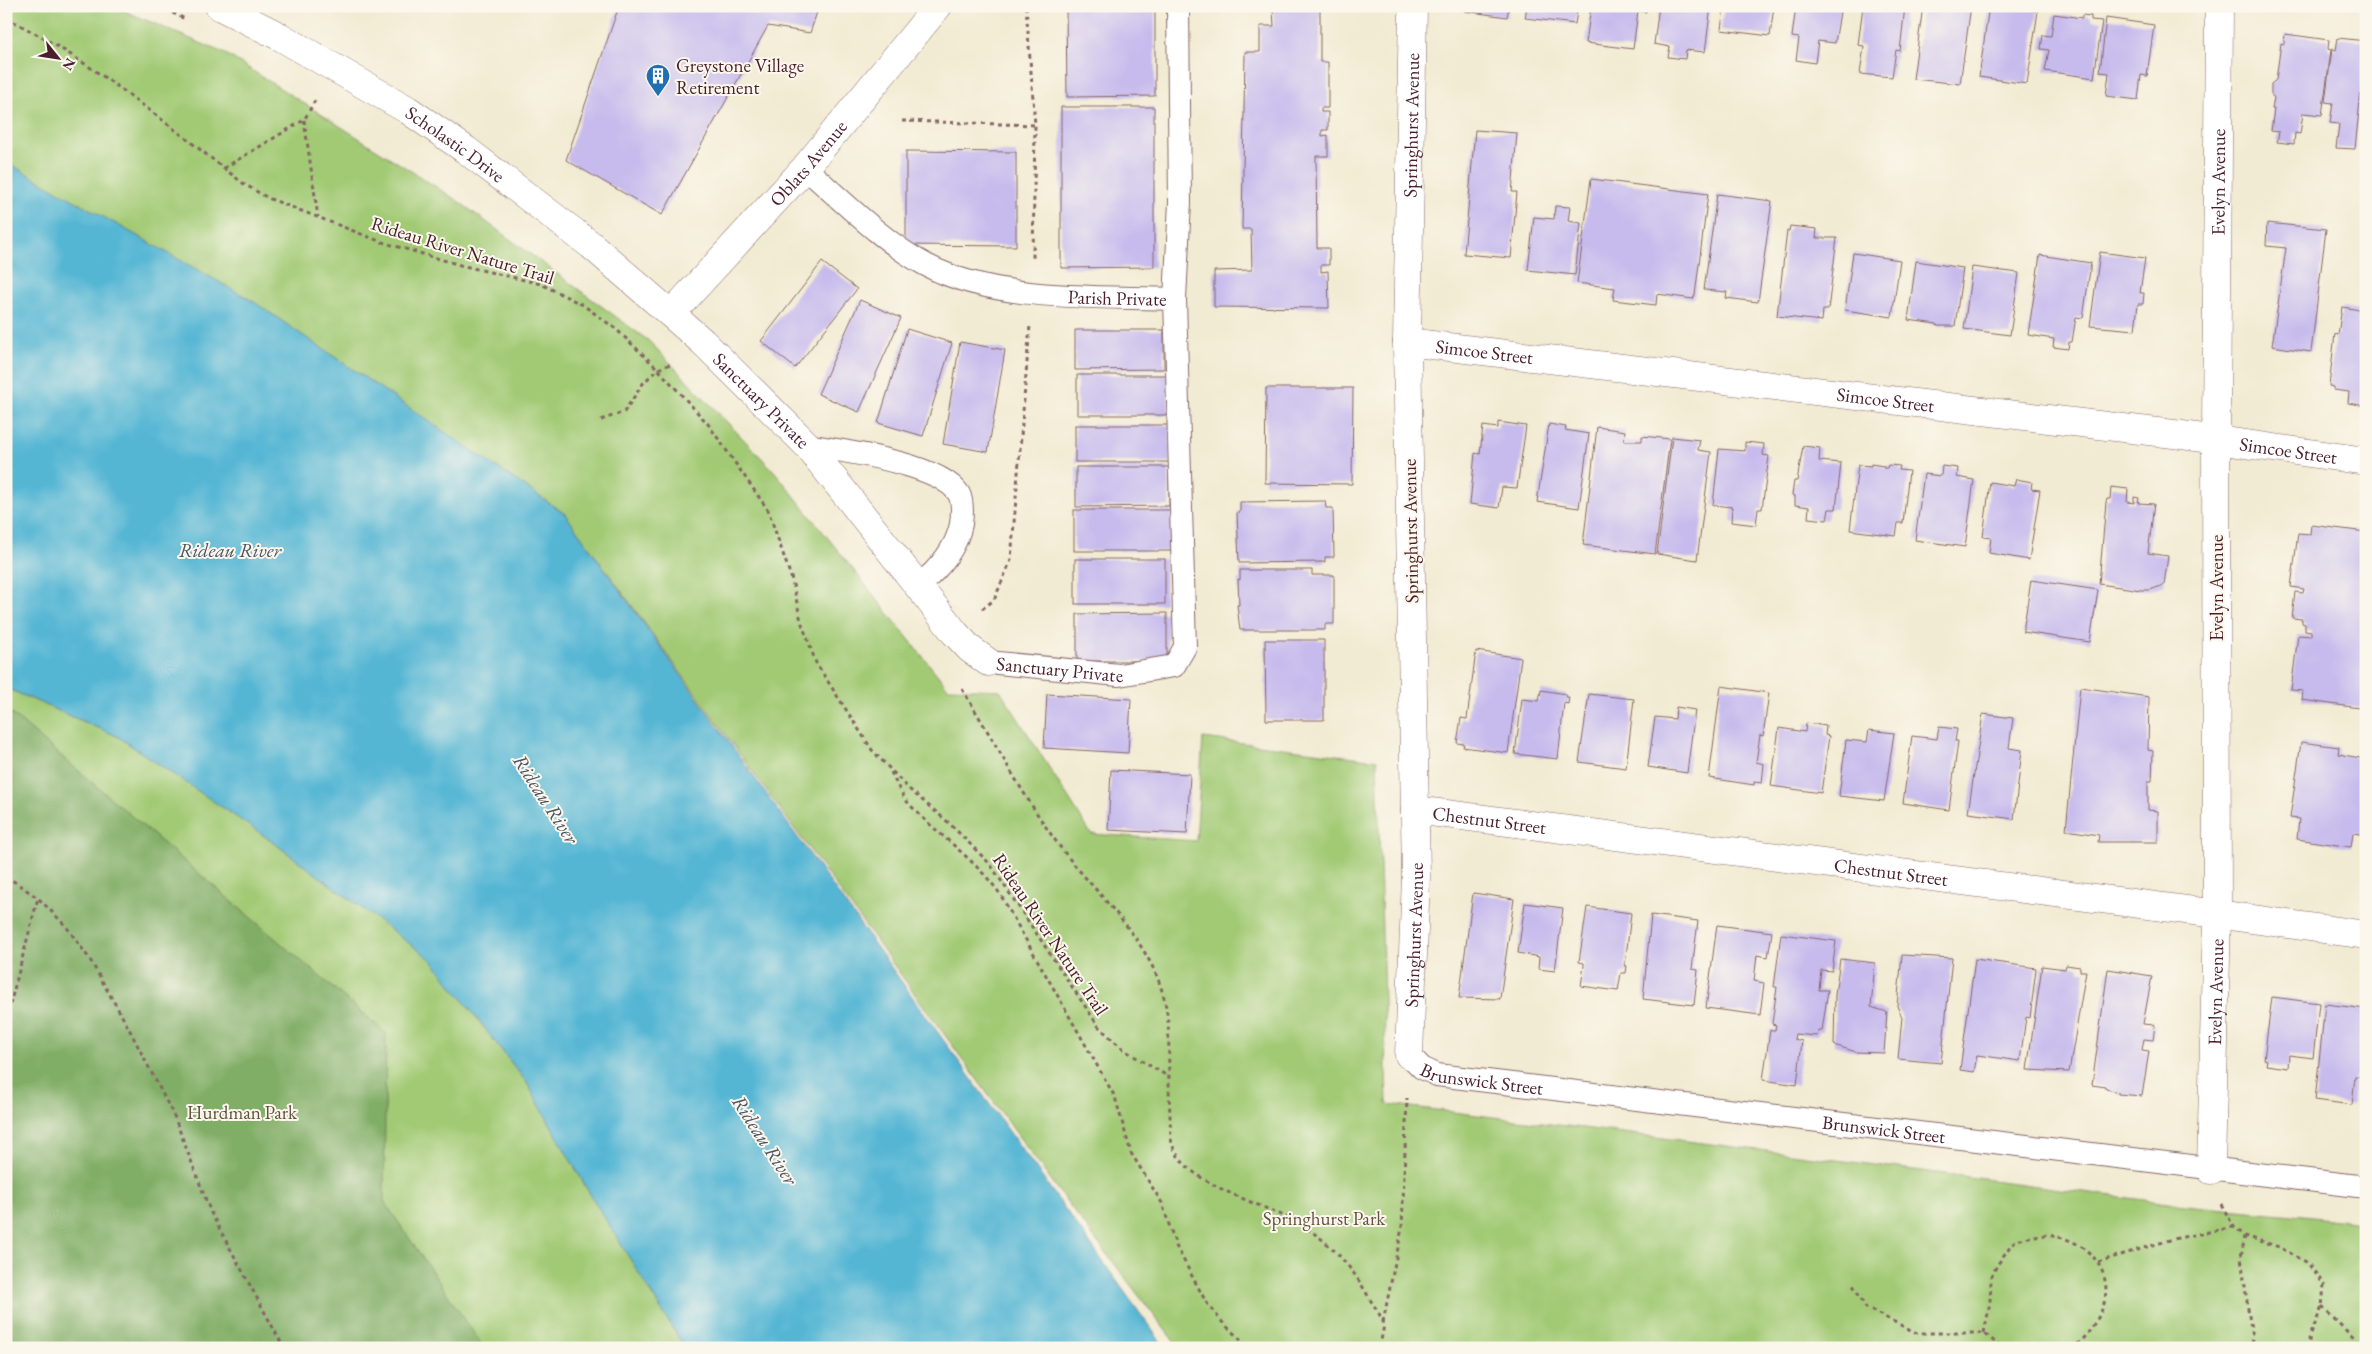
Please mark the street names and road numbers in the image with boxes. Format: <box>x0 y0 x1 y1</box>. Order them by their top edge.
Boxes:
street label: Springhurst Avenue <box>1398 53 1425 198</box>
street label: Scholastic Drive <box>401 100 510 188</box>
street label: Oblats Avenue <box>764 115 853 212</box>
street label: Evelyn Avenue <box>2205 129 2231 236</box>
street label: Rideau River Nature Trail <box>368 211 558 290</box>
street label: Parish Private <box>1067 284 1167 312</box>
street label: Simcoe Street <box>1434 334 1535 370</box>
street label: Sanctuary Private <box>707 347 815 454</box>
street label: Simcoe Street <box>1835 382 1936 418</box>
street label: Simcoe Street <box>2238 431 2339 470</box>
street label: Springhurst Avenue <box>1397 458 1424 603</box>
street label: Evelyn Avenue <box>2204 535 2229 641</box>
street label: Sanctuary Private <box>995 651 1125 688</box>
street label: Chestnut Street <box>1431 800 1548 840</box>
street label: Rideau River Nature Trail <box>987 848 1114 1021</box>
street label: Chestnut Street <box>1833 852 1949 892</box>
street label: Springhurst Avenue <box>1399 863 1429 1008</box>
street label: Evelyn Avenue <box>2202 938 2229 1046</box>
street label: Brunswick Street <box>1416 1057 1545 1101</box>
street label: Brunswick Street <box>1821 1110 1947 1149</box>

